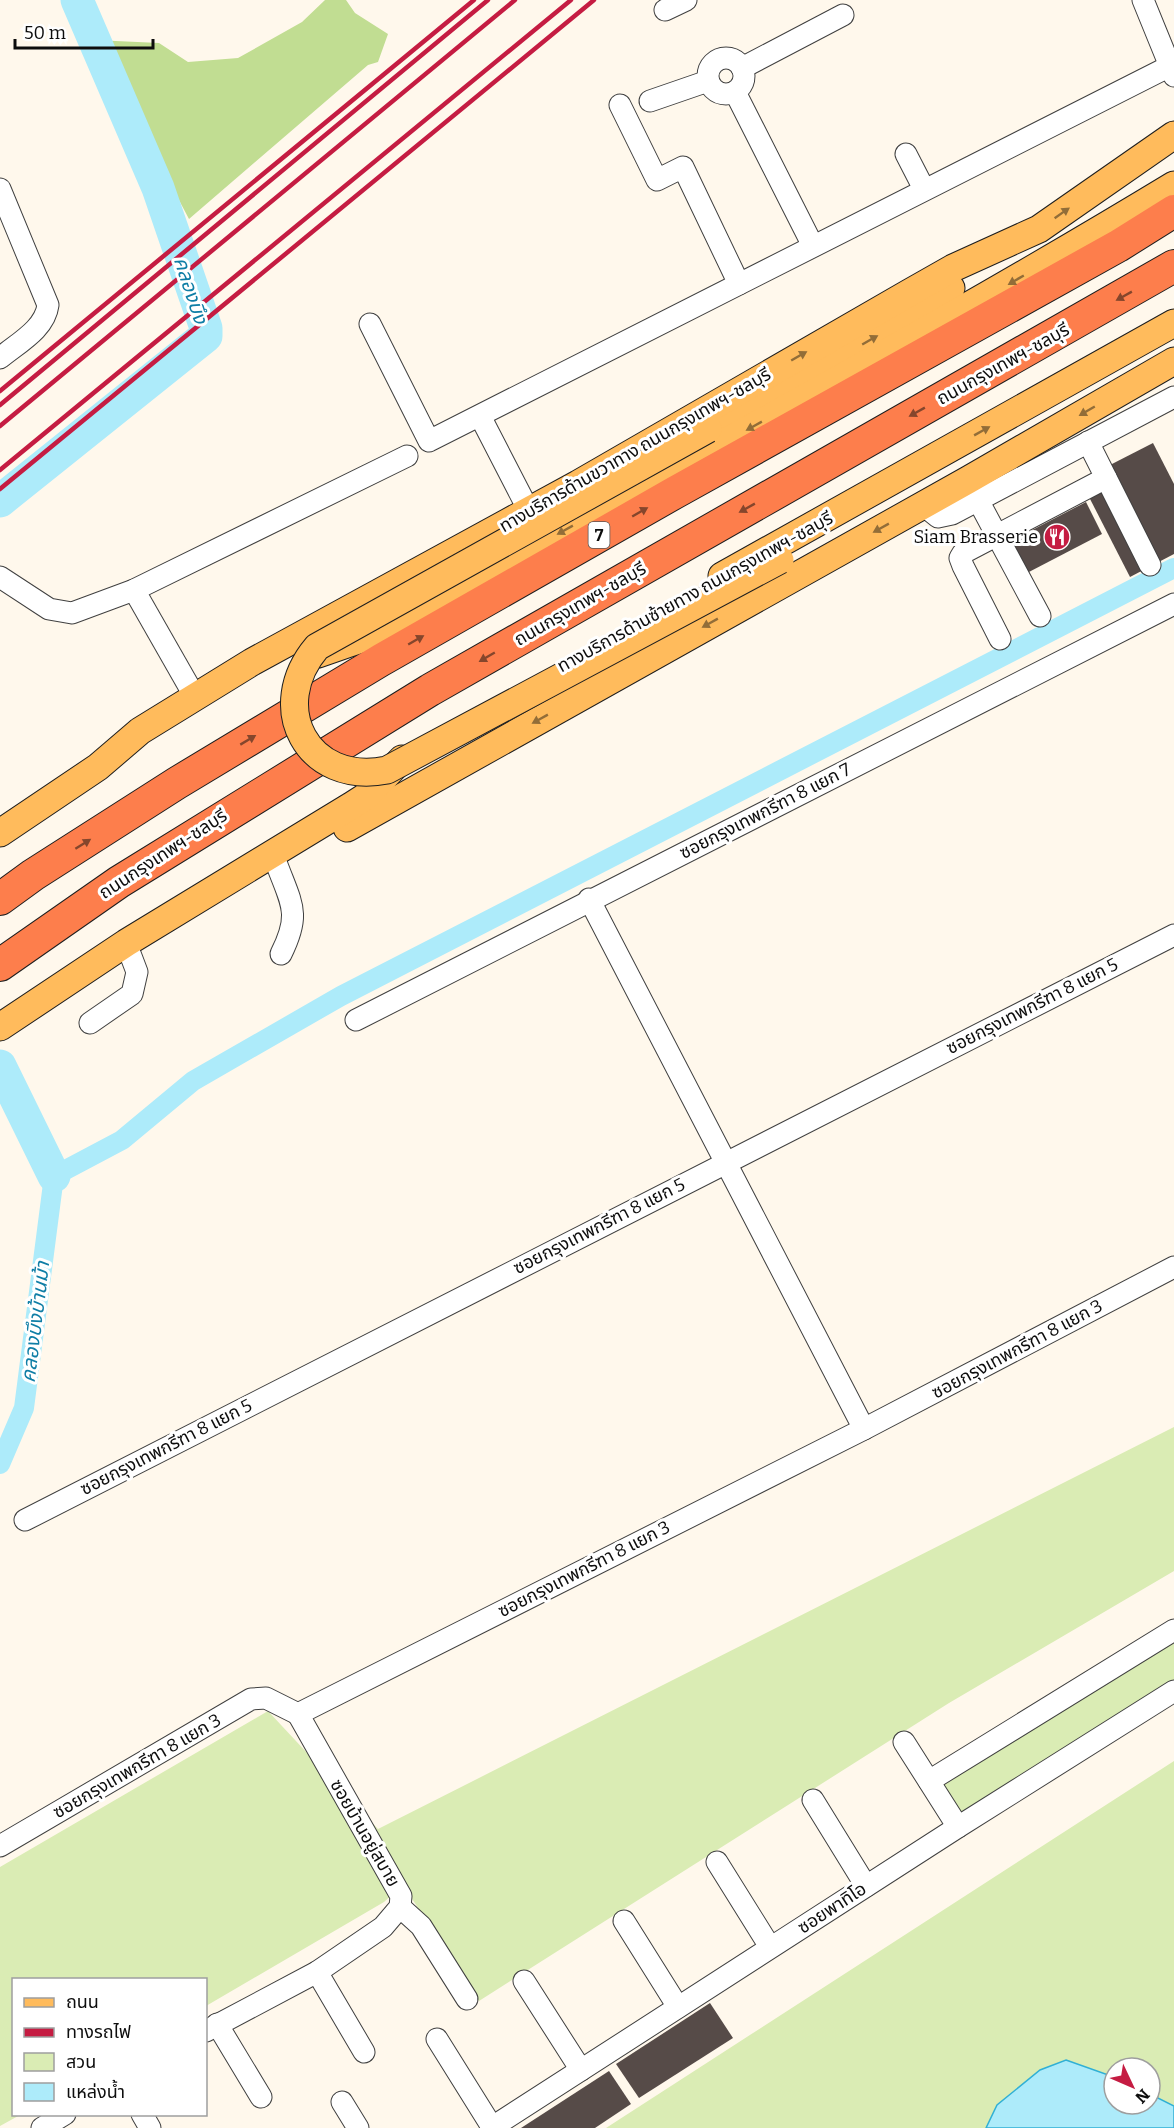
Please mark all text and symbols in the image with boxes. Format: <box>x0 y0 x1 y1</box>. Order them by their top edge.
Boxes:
scale bar <box>15 12 153 50</box>
text: 50 m <box>24 22 66 44</box>
one-way arrow <box>1054 207 1070 219</box>
water label: คลองบึง <box>169 254 213 328</box>
one-way arrow <box>1007 275 1024 285</box>
one-way arrow <box>1115 291 1132 301</box>
street label: ถนนกรุงเทพฯ-ชลบุรี <box>933 318 1073 410</box>
one-way arrow <box>862 335 879 345</box>
one-way arrow <box>791 351 808 361</box>
street label: ทางบริการด้านขวาทาง ถนนกรุงเทพฯ-ชลบุรี <box>495 363 775 537</box>
one-way arrow <box>1079 406 1095 417</box>
one-way arrow <box>909 407 925 418</box>
one-way arrow <box>745 421 762 431</box>
one-way arrow <box>974 426 991 436</box>
one-way arrow <box>738 503 755 513</box>
street label: ทางบริการด้านซ้ายทาง ถนนกรุงเทพฯ-ชลบุรี <box>553 507 837 677</box>
one-way arrow <box>632 507 649 517</box>
road number: 7 <box>588 522 610 548</box>
restaurant icon: Siam Brasserie <box>1042 522 1072 552</box>
one-way arrow <box>872 523 889 533</box>
one-way arrow <box>556 525 573 535</box>
place label: Siam Brasserie <box>914 526 1038 548</box>
street label: ถนนกรุงเทพฯ-ชลบุรี <box>510 558 650 650</box>
one-way arrow <box>701 618 718 628</box>
one-way arrow <box>407 635 424 645</box>
one-way arrow <box>479 652 495 663</box>
one-way arrow <box>531 714 548 724</box>
one-way arrow <box>240 735 256 746</box>
street label: ซอยกรุงเทพกรีฑา 8 แยก 7 <box>676 758 854 864</box>
street label: ถนนกรุงเทพฯ-ชลบุรี <box>95 804 231 904</box>
one-way arrow <box>75 838 91 849</box>
street label: ซอยกรุงเทพกรีฑา 8 แยก 5 <box>943 953 1121 1059</box>
street label: ซอยกรุงเทพกรีฑา 8 แยก 5 <box>510 1173 688 1279</box>
water label: คลองบึงบ้านม้า <box>16 1259 54 1384</box>
street label: ซอยกรุงเทพกรีฑา 8 แยก 3 <box>928 1295 1106 1403</box>
street label: ซอยกรุงเทพกรีฑา 8 แยก 5 <box>77 1394 255 1500</box>
street label: ซอยกรุงเทพกรีฑา 8 แยก 3 <box>494 1516 674 1622</box>
street label: ซอยกรุงเทพกรีฑา 8 แยก 3 <box>49 1709 225 1823</box>
street label: ซอยบ้านอยู่สบาย <box>324 1775 405 1891</box>
street label: ซอยพาทิโอ <box>794 1878 870 1938</box>
legend <box>12 1978 207 2116</box>
text: ถนน <box>66 1991 99 2013</box>
text: ทางรถไฟ <box>66 2021 131 2043</box>
text: สวน <box>66 2051 96 2073</box>
north arrow <box>1102 2056 1162 2116</box>
text: แหล่งน้ำ <box>66 2079 125 2103</box>
text: N <box>1131 2085 1154 2107</box>

